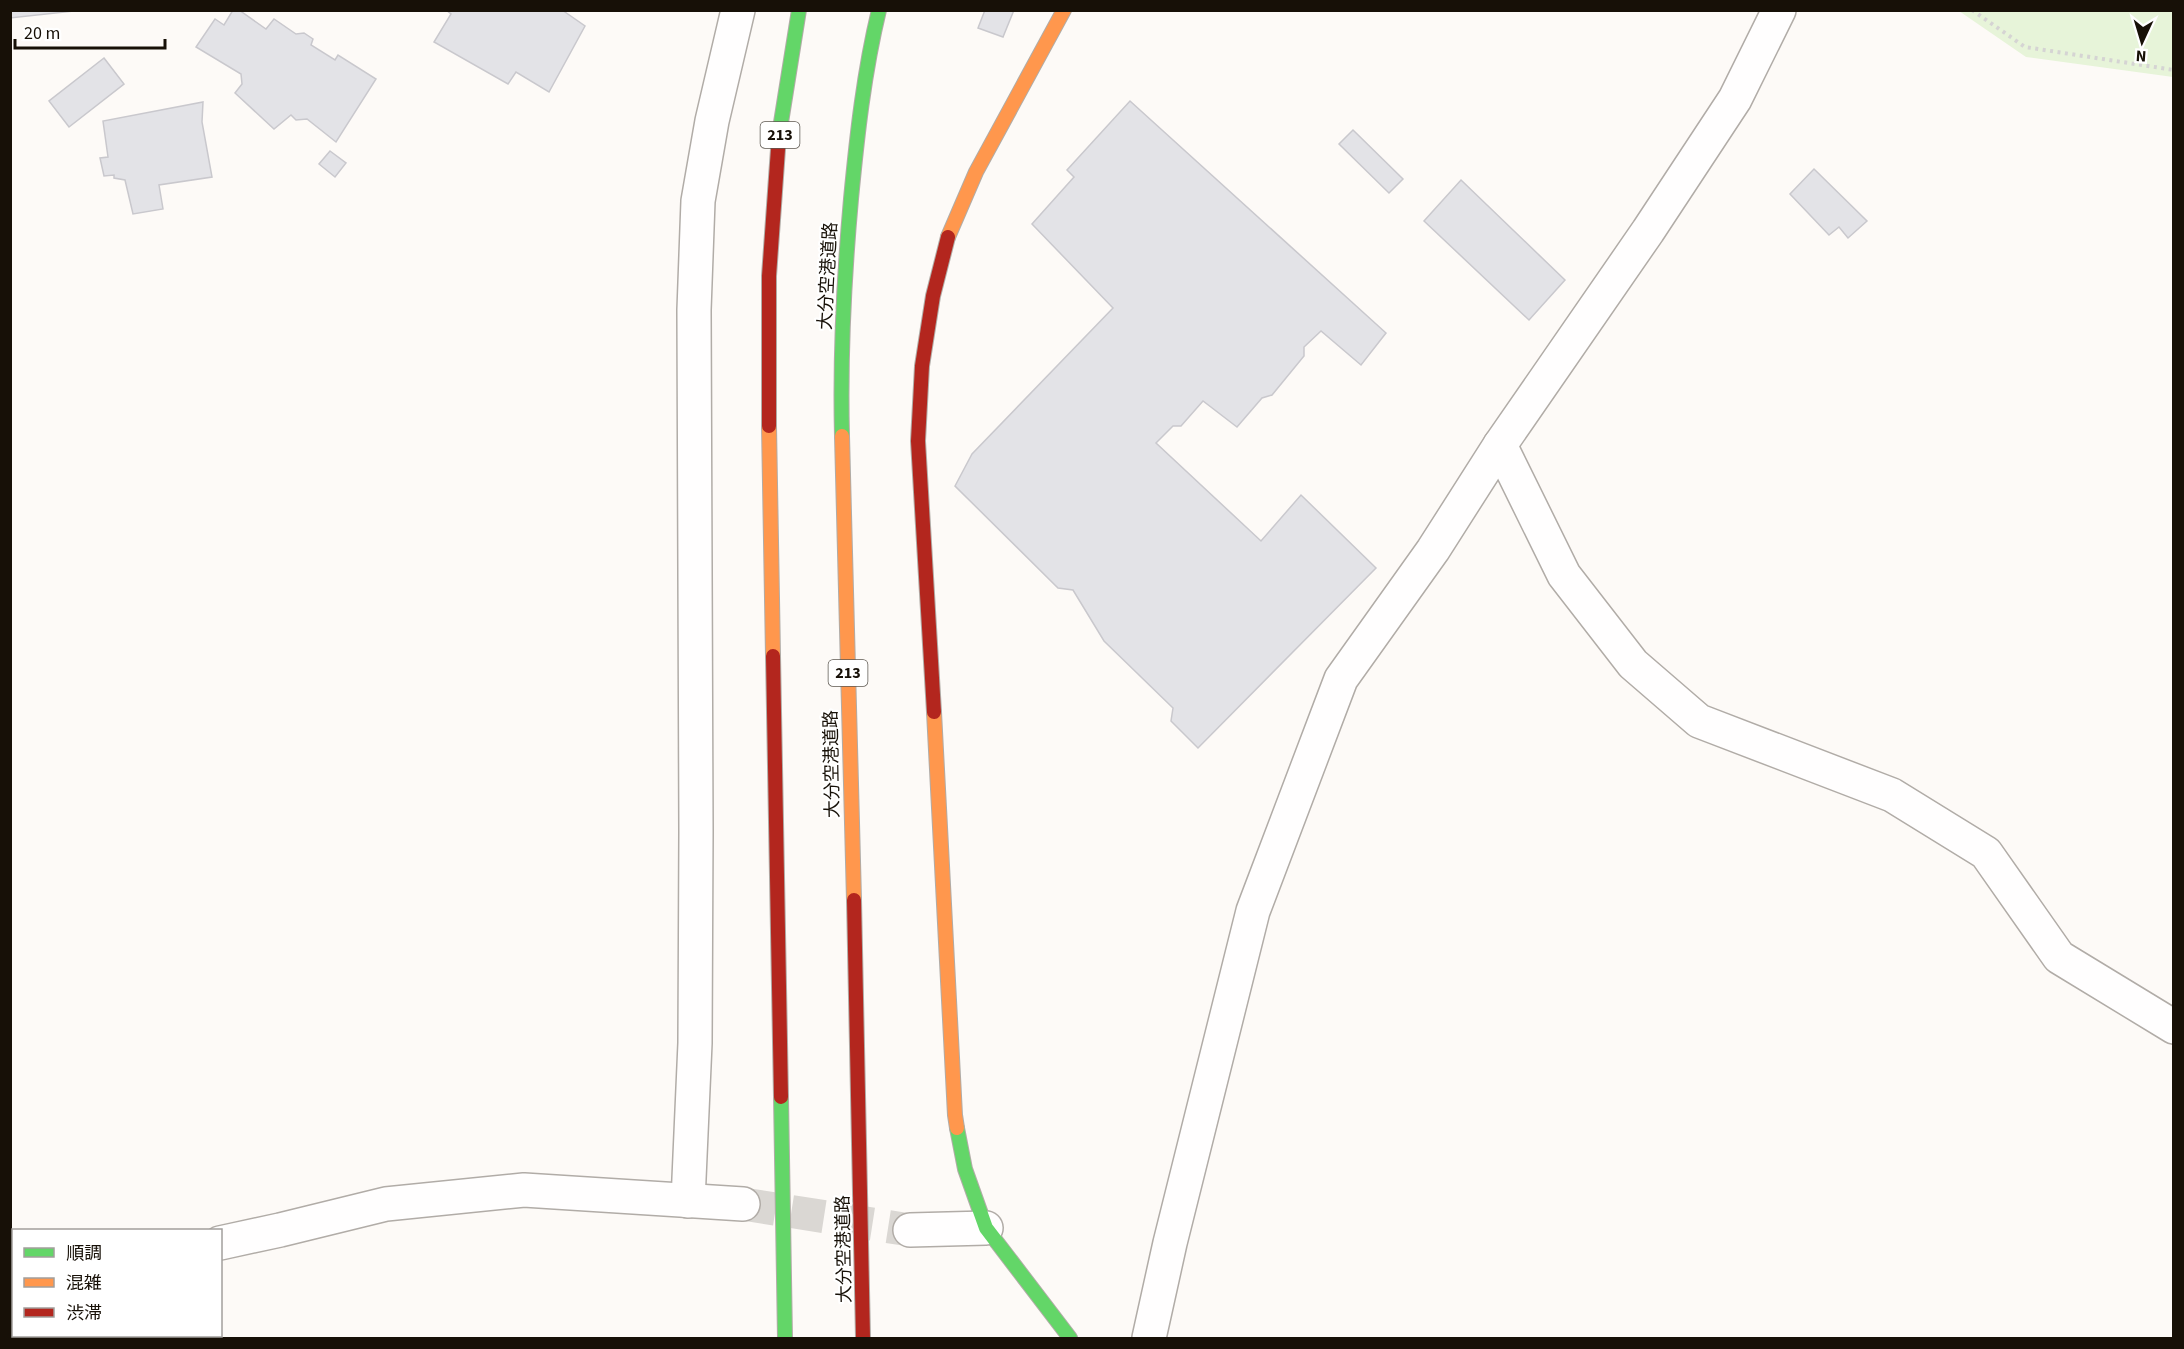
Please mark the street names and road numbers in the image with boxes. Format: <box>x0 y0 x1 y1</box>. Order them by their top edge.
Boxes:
road number: 213 <box>760 122 800 148</box>
street label: 大分空港道路 <box>813 221 843 331</box>
road number: 213 <box>828 660 868 686</box>
street label: 大分空港道路 <box>819 710 845 818</box>
street label: 大分空港道路 <box>831 1195 857 1303</box>

